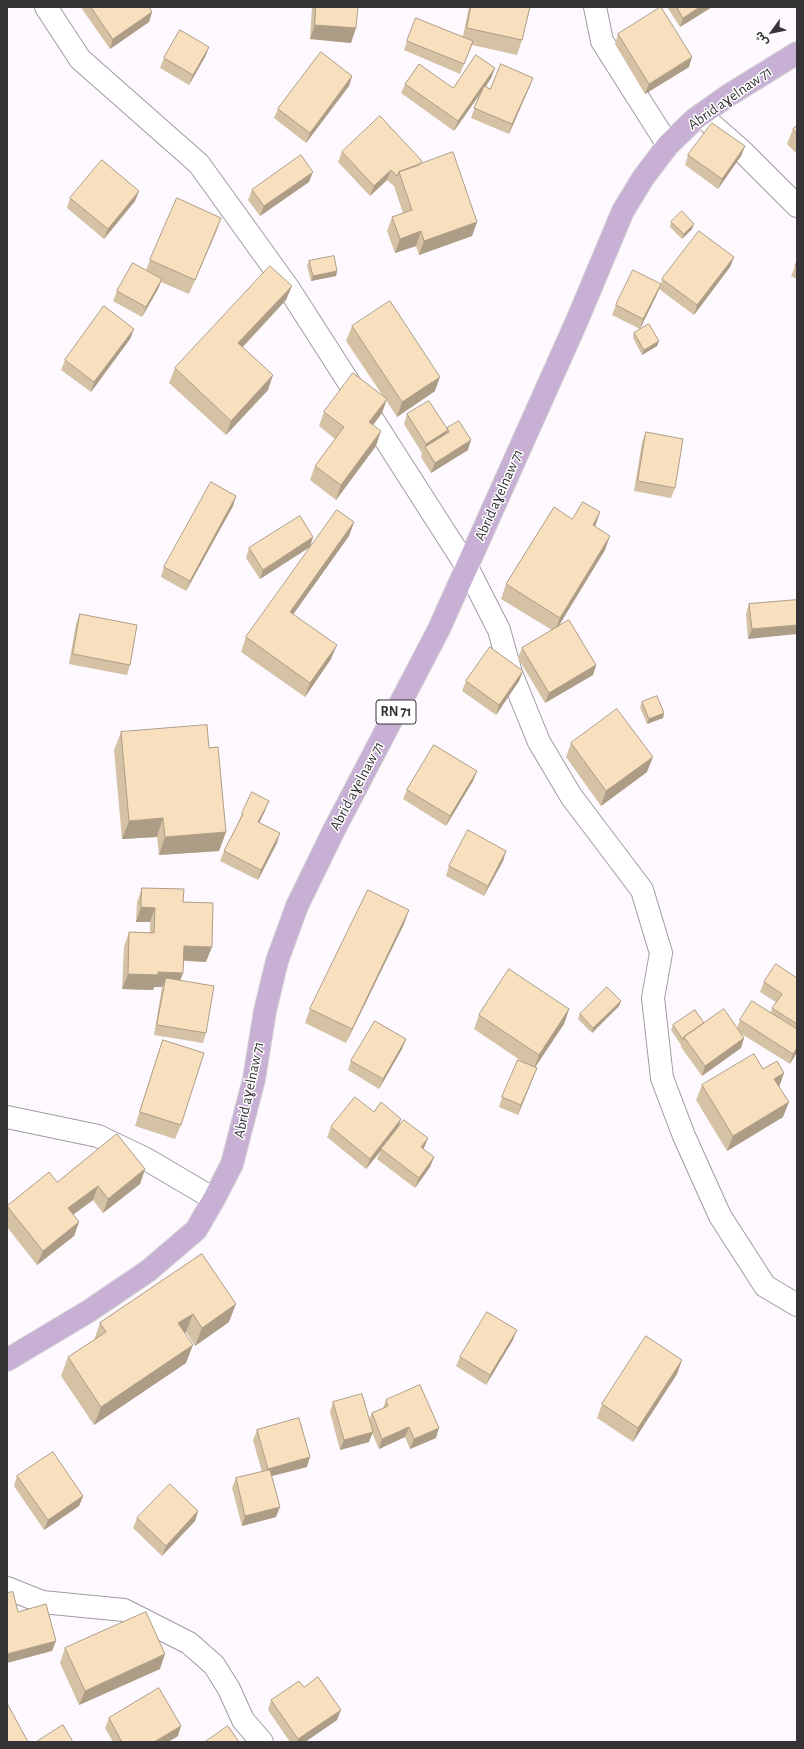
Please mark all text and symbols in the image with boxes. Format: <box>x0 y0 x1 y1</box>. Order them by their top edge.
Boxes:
north arrow <box>752 12 792 52</box>
text: ش <box>753 29 770 48</box>
street label: Abrid aɣelnaw 71 <box>684 62 776 134</box>
street label: Abrid aɣelnaw 71 <box>471 446 527 544</box>
road number: RN 71 <box>376 700 416 724</box>
street label: Abrid aɣelnaw 71 <box>326 738 388 834</box>
street label: Abrid aɣelnaw 71 <box>230 1040 268 1140</box>

